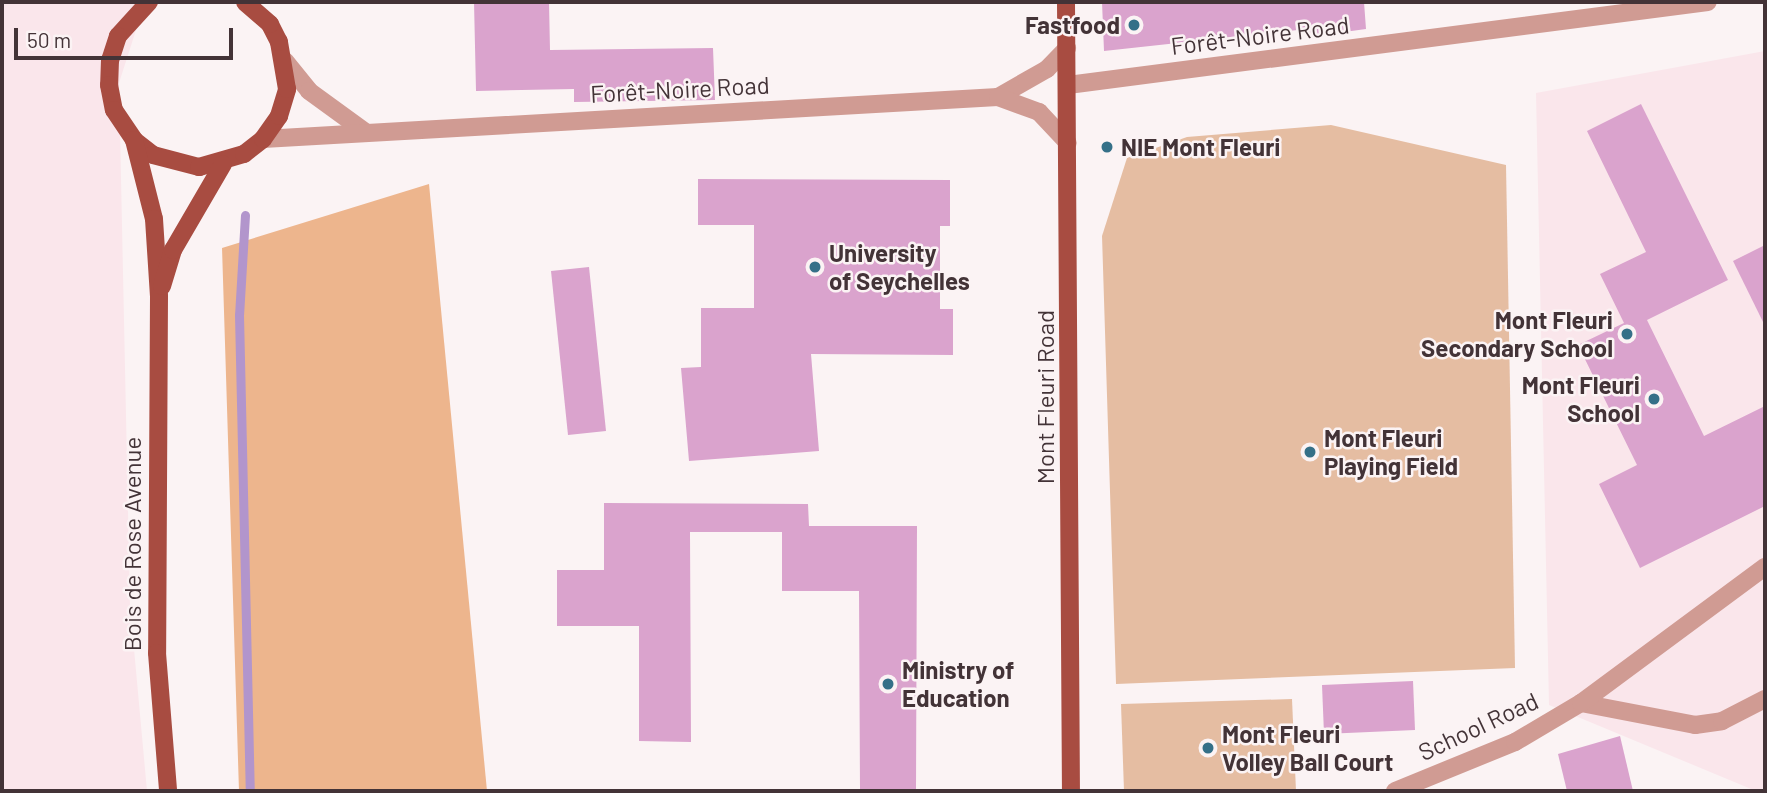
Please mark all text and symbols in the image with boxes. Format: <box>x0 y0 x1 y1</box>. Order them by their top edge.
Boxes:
street label: Forêt-Noire Road <box>1169 10 1351 60</box>
place label: Fastfood <box>1025 11 1120 39</box>
scale bar <box>18 14 236 58</box>
marker: Fastfood <box>1126 17 1142 33</box>
text: 50 m <box>27 27 71 52</box>
street label: Forêt-Noire Road <box>590 70 770 108</box>
place label: NIE Mont Fleuri <box>1121 133 1280 161</box>
marker: NIE Mont Fleuri <box>1099 139 1115 155</box>
place label: University of Seychelles <box>829 239 970 295</box>
marker: University of Seychelles <box>807 259 823 275</box>
place label: Mont Fleuri Secondary School <box>1421 306 1613 362</box>
street label: Mont Fleuri Road <box>1031 310 1059 484</box>
marker: Mont Fleuri Secondary School <box>1619 326 1635 342</box>
place label: Mont Fleuri School <box>1522 371 1640 427</box>
marker: Mont Fleuri School <box>1646 391 1662 407</box>
place label: Mont Fleuri Playing Field <box>1324 424 1458 480</box>
street label: Bois de Rose Avenue <box>118 437 146 651</box>
marker: Mont Fleuri Playing Field <box>1302 444 1318 460</box>
place label: Ministry of Education <box>902 656 1014 712</box>
marker: Ministry of Education <box>880 676 896 692</box>
street label: School Road <box>1414 686 1542 766</box>
place label: Mont Fleuri Volley Ball Court <box>1222 720 1393 776</box>
marker: Mont Fleuri Volley Ball Court <box>1200 740 1216 756</box>

